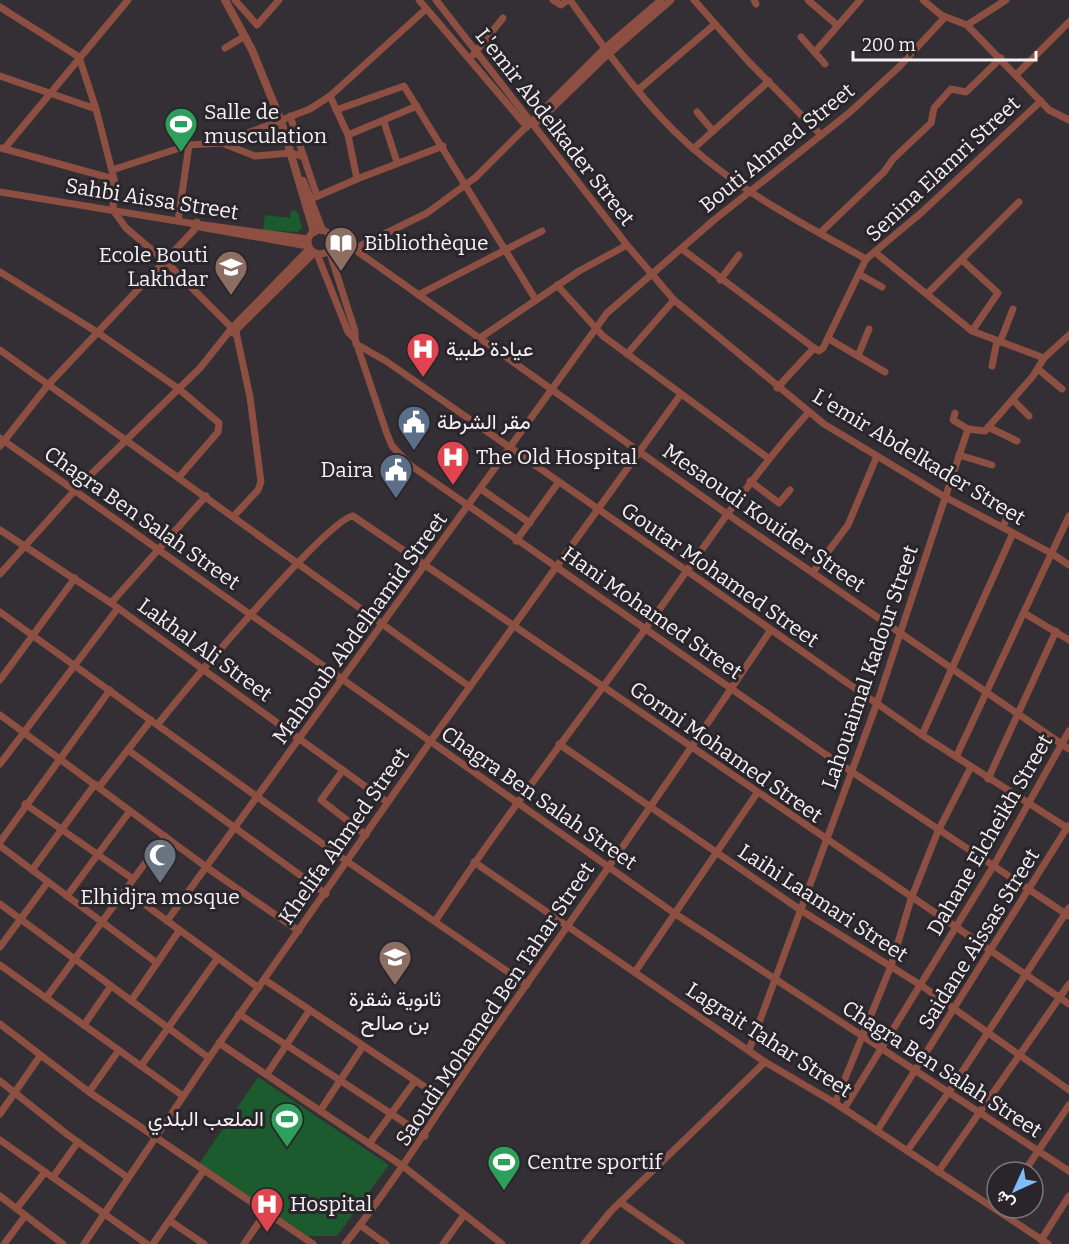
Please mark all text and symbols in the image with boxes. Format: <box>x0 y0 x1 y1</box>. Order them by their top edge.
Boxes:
street label: L'emir Abdelkader Street <box>470 23 640 231</box>
scale bar <box>853 24 1036 62</box>
text: 200 m <box>862 34 916 56</box>
street label: Bouti Ahmed Street <box>694 77 860 218</box>
street label: Senina Elamri Street <box>860 91 1026 247</box>
place label: Salle de musculation <box>204 99 327 149</box>
sports icon: Salle de musculation <box>163 106 199 153</box>
street label: Sahbi Aissa Street <box>64 172 241 226</box>
library icon: Bibliothèque <box>323 225 359 272</box>
place label: Bibliothèque <box>364 230 489 256</box>
place label: Ecole Bouti Lakhdar <box>99 242 208 292</box>
school or university icon: Ecole Bouti Lakhdar <box>213 249 249 296</box>
hospital icon: عيادة طبية <box>405 331 441 378</box>
place label: عيادة طبية <box>446 336 534 362</box>
street label: L'emir Abdelkader Street <box>808 383 1030 531</box>
public building icon: مقر الشرطة <box>396 404 432 451</box>
place label: مقر الشرطة <box>437 409 531 435</box>
street label: Mesaoudi Kouider Street <box>658 438 871 598</box>
hospital icon: The Old Hospital <box>435 439 471 486</box>
street label: Chagra Ben Salah Street <box>39 441 245 596</box>
place label: The Old Hospital <box>476 444 637 470</box>
public building icon: Daira <box>378 452 414 499</box>
place label: Daira <box>321 457 374 483</box>
street label: Goutar Mohamed Street <box>616 497 824 653</box>
street label: Mahboub Abdelhamid Street <box>267 507 453 749</box>
street label: Hani Mohamed Street <box>557 541 747 685</box>
street label: Lahouaimal Kadour Street <box>816 541 924 792</box>
street label: Lakhal Ali Street <box>133 593 278 708</box>
street label: Gormi Mohamed Street <box>625 676 828 829</box>
street label: Chagra Ben Salah Street <box>436 721 642 876</box>
street label: Dahane Elcheikh Street <box>922 729 1058 940</box>
street label: Khelifa Ahmed Street <box>273 742 415 929</box>
mosque icon: Elhidjra mosque <box>142 837 178 884</box>
street label: Laihi Laamari Street <box>733 838 913 968</box>
street label: Saidane Aissas Street <box>913 843 1045 1034</box>
street label: Saoudi Mohamed Ben Tahar Street <box>390 857 600 1151</box>
place label: Elhidjra mosque <box>80 884 240 910</box>
school or university icon: ثانوية شقرة بن صالح <box>377 939 413 986</box>
street label: Lagrait Tahar Street <box>681 977 857 1103</box>
place label: ثانوية شقرة بن صالح <box>349 986 441 1037</box>
street label: Chagra Ben Salah Street <box>837 995 1047 1144</box>
sports icon: الملعب البلدي <box>269 1101 305 1148</box>
place label: الملعب البلدي <box>148 1106 264 1136</box>
sports icon: Centre sportif <box>486 1144 522 1191</box>
place label: Centre sportif <box>527 1149 664 1175</box>
north arrow <box>985 1160 1045 1220</box>
hospital icon: Hospital <box>249 1186 285 1233</box>
text: ش <box>991 1187 1018 1214</box>
place label: Hospital <box>290 1191 372 1217</box>

